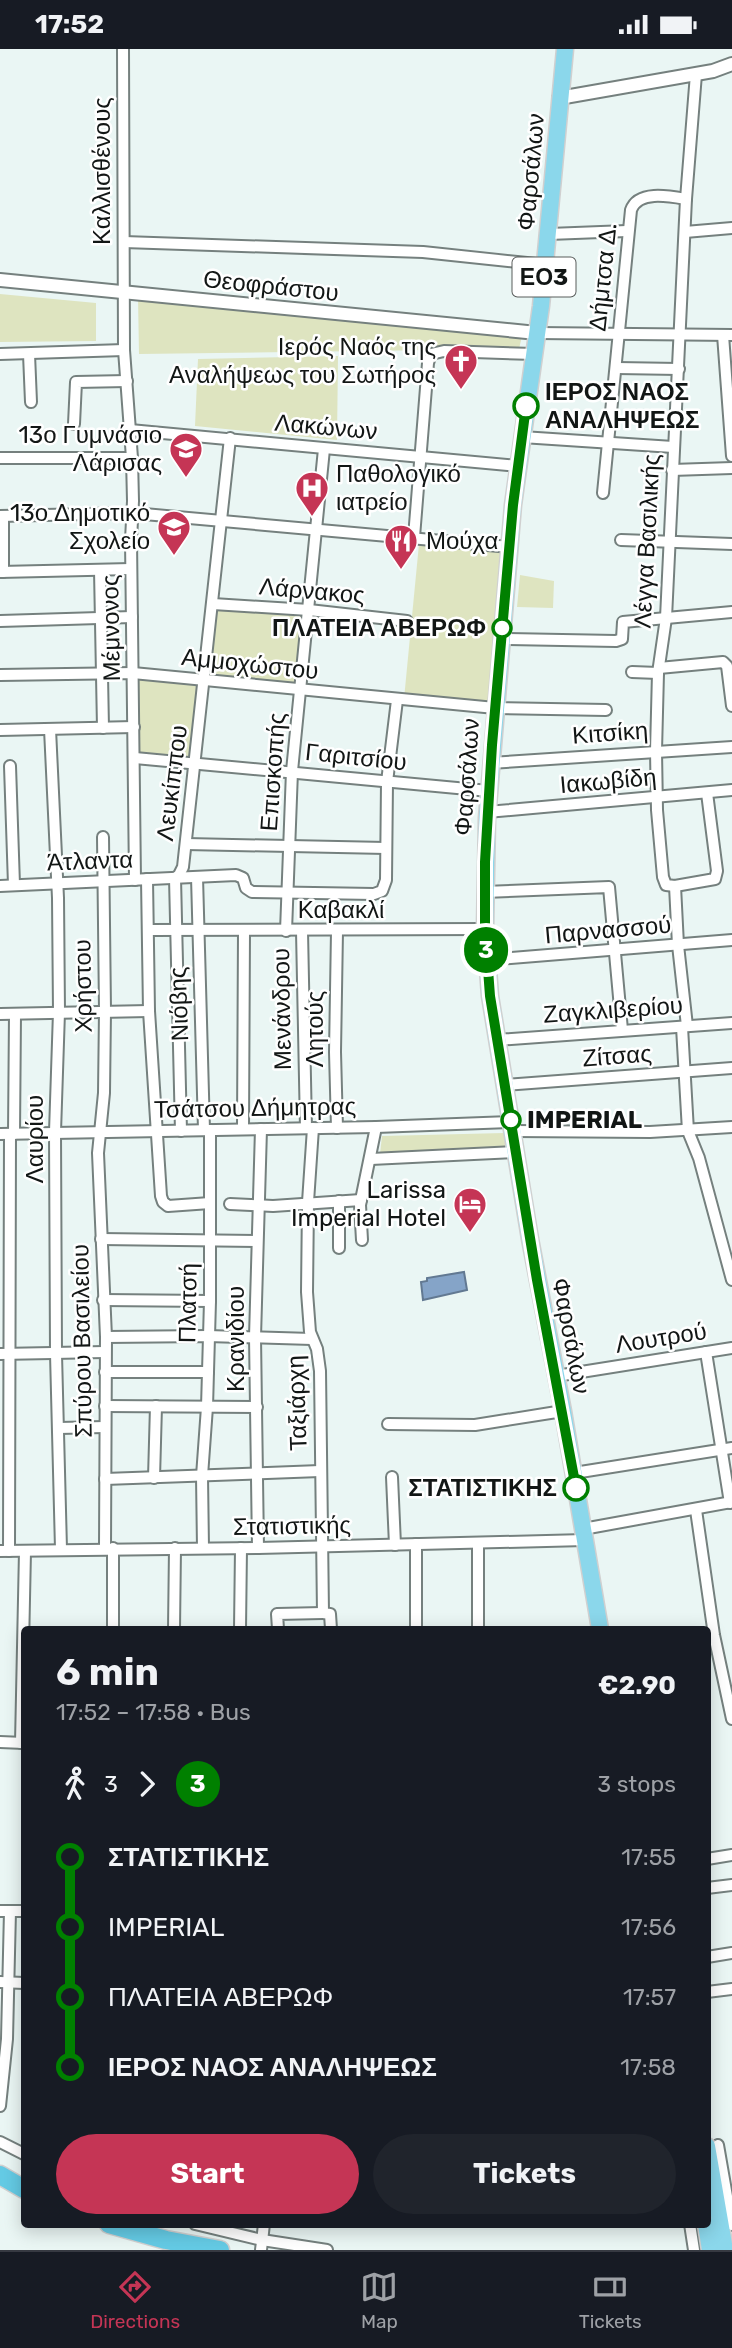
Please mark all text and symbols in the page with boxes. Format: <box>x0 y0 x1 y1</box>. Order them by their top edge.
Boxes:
text: 17:52 <box>35 9 104 40</box>
street label: Καλλισθένους <box>88 97 116 245</box>
street label: Φαρσάλων <box>512 112 550 232</box>
street label: Δήμτσα Δ. <box>583 221 623 333</box>
road number: ΕΟ3 <box>512 257 576 296</box>
street label: Θεοφράστου <box>202 265 340 307</box>
place label: Ιερός Ναός της Αναλήψεως του Σωτήρος <box>169 333 436 389</box>
church icon: Ιερός Ναός της Αναλήψεως του Σωτήρος <box>442 342 480 391</box>
place label: ΙΕΡΟΣ ΝΑΟΣ ΑΝΑΛΗΨΕΩΣ <box>545 378 699 434</box>
marker: ΙΕΡΟΣ ΝΑΟΣ ΑΝΑΛΗΨΕΩΣ <box>513 393 539 419</box>
street label: Λακώνων <box>273 409 379 445</box>
place label: 13ο Γυμνάσιο Λάρισας <box>19 421 162 477</box>
school or university icon: 13ο Γυμνάσιο Λάρισας <box>167 430 205 479</box>
street label: Λέγγα Βασιλικής <box>628 453 666 629</box>
place label: Παθολογικό ιατρείο <box>336 460 461 516</box>
hospital icon: Παθολογικό ιατρείο <box>293 469 331 518</box>
place label: 13ο Δημοτικό Σχολείο <box>10 499 150 555</box>
school or university icon: 13ο Δημοτικό Σχολείο <box>155 508 193 557</box>
restaurant icon: Μούχα <box>382 522 420 571</box>
place label: Μούχα <box>426 527 498 555</box>
street label: Λάρνακος <box>258 572 366 610</box>
street label: Μέμνονος <box>96 574 126 682</box>
place label: ΠΛΑΤΕΙΑ ΑΒΕΡΩΦ <box>272 614 486 642</box>
marker: ΠΛΑΤΕΙΑ ΑΒΕΡΩΦ <box>492 618 512 638</box>
street label: Αμμοχώστου <box>180 643 320 685</box>
street label: Επισκοπής <box>255 712 291 832</box>
street label: Κιτσίκη <box>571 716 649 750</box>
street label: Φαρσάλων <box>449 717 485 837</box>
street label: Λευκίππου <box>151 724 193 842</box>
street label: Γαριτσίου <box>304 738 408 776</box>
street label: Ιακωβίδη <box>559 763 657 799</box>
street label: Άτλαντα <box>47 846 134 876</box>
street label: Καβακλί <box>298 896 385 924</box>
street label: Παρνασσού <box>544 911 672 949</box>
line badge: 3 <box>463 927 509 973</box>
text: 3 <box>478 936 494 964</box>
street label: Χρήστου <box>68 939 98 1033</box>
street label: Μενάνδρου <box>267 948 297 1070</box>
street label: Νιόβης <box>164 966 194 1042</box>
street label: Λητούς <box>301 991 329 1067</box>
street label: Ζαγκλιβερίου <box>542 991 684 1029</box>
street label: Ζίτσας <box>581 1040 653 1072</box>
street label: Τσάτσου Δήμητρας <box>154 1092 356 1124</box>
street label: Λαυρίου <box>21 1095 49 1183</box>
place label: IMPERIAL <box>527 1106 642 1134</box>
marker: IMPERIAL <box>501 1110 521 1130</box>
place label: Larissa Imperial Hotel <box>291 1176 446 1232</box>
hotel icon: Larissa Imperial Hotel <box>451 1185 489 1234</box>
street label: Σπύρου Βασιλείου <box>66 1244 98 1438</box>
street label: Πλατσή <box>173 1263 203 1343</box>
street label: Φαρσάλων <box>546 1276 596 1396</box>
street label: Κρανιδίου <box>222 1286 250 1392</box>
street label: Λουτρού <box>613 1317 709 1359</box>
street label: Ταξιάρχη <box>281 1355 313 1451</box>
place label: ΣΤΑΤΙΣΤΙΚΗΣ <box>408 1474 557 1502</box>
marker: ΣΤΑΤΙΣΤΙΚΗΣ <box>563 1475 589 1501</box>
street label: Στατιστικής <box>233 1511 351 1541</box>
text: 6 min <box>56 1649 159 1695</box>
text: €2.90 <box>598 1670 676 1701</box>
text: 17:52 – 17:58 · Bus <box>56 1698 251 1726</box>
icon: walk <box>56 1765 94 1803</box>
icon: forward <box>128 1765 166 1803</box>
text: 3 <box>104 1770 118 1798</box>
text: 3 <box>190 1770 206 1798</box>
text: 3 stops <box>597 1770 676 1798</box>
text: ΣΤΑΤΙΣΤΙΚΗΣ <box>108 1842 269 1873</box>
text: 17:55 <box>621 1843 676 1871</box>
text: IMPERIAL <box>108 1912 224 1943</box>
text: 17:56 <box>621 1913 676 1941</box>
text: ΠΛΑΤΕΙΑ ΑΒΕΡΩΦ <box>108 1982 333 2013</box>
text: 17:57 <box>623 1983 676 2011</box>
text: ΙΕΡΟΣ ΝΑΟΣ ΑΝΑΛΗΨΕΩΣ <box>108 2052 437 2083</box>
text: 17:58 <box>620 2053 676 2081</box>
button: Start <box>56 2134 359 2214</box>
button: Tickets <box>373 2134 676 2214</box>
tab: Directions <box>90 2268 180 2333</box>
tab: Map <box>360 2268 398 2333</box>
tab: Tickets <box>579 2268 642 2333</box>

